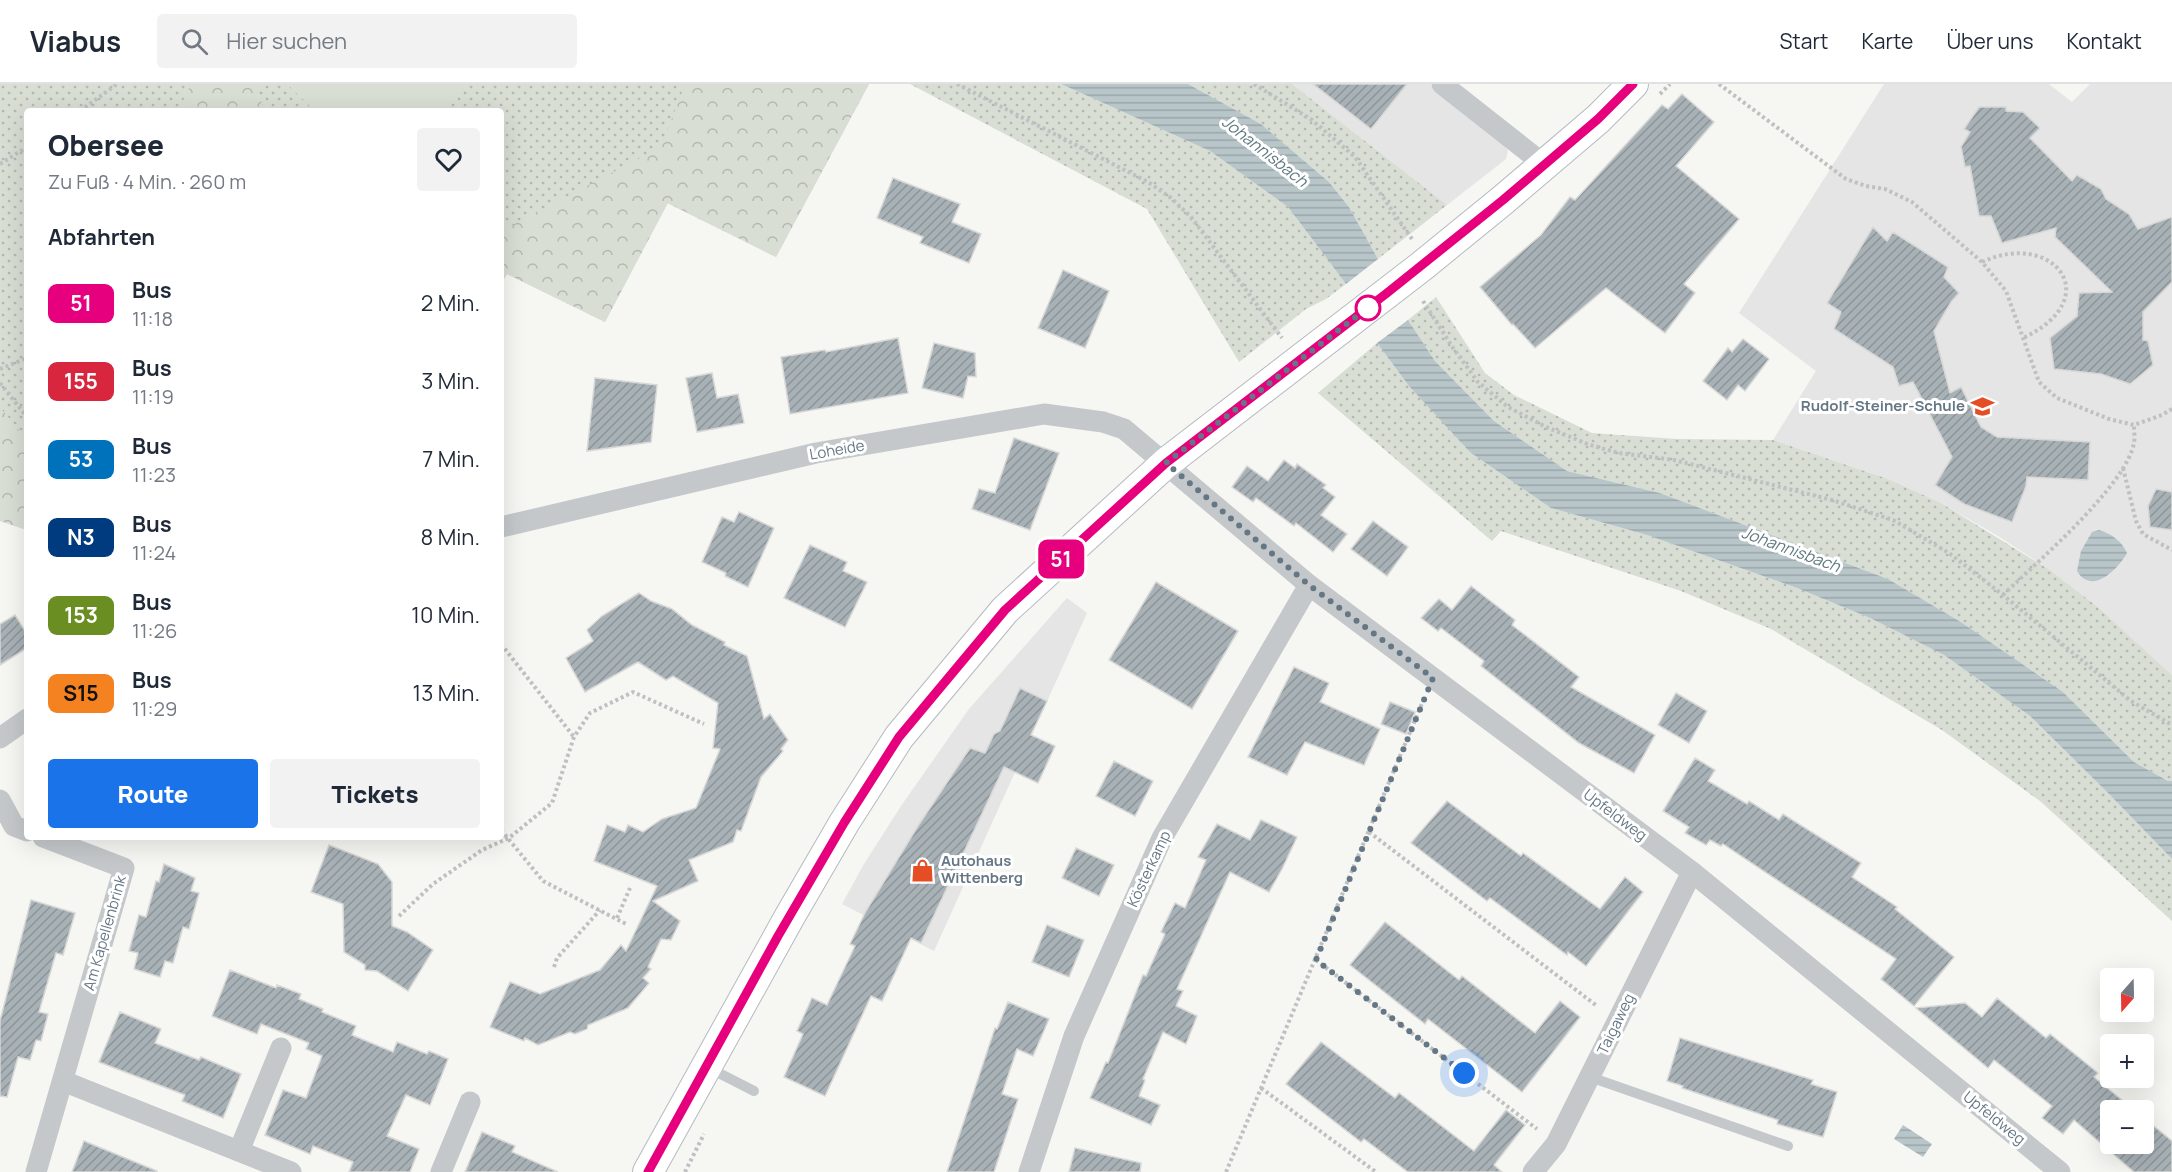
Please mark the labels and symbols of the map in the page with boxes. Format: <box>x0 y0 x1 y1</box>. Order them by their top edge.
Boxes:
water label: Johannisbach <box>1218 111 1313 192</box>
unlabelled marker <box>1355 295 1381 321</box>
school or university icon: Rudolf-Steiner-Schule <box>1970 393 1996 419</box>
place label: Rudolf-Steiner-Schule <box>1801 395 1965 416</box>
street label: Loheide <box>808 434 866 465</box>
water label: Johannisbach <box>1739 521 1844 577</box>
line badge: 51 <box>1034 540 1088 578</box>
street label: Upfeldweg <box>1579 784 1651 845</box>
street label: Kösterkamp <box>1122 827 1175 910</box>
place label: Autohaus Wittenberg <box>941 850 1023 888</box>
shop icon: Autohaus Wittenberg <box>910 857 936 883</box>
street label: Am Kapellenbrink <box>78 872 131 993</box>
north arrow <box>2100 968 2154 1022</box>
street label: Taigaweg <box>1592 990 1639 1058</box>
your location <box>1449 1058 1479 1088</box>
street label: Upfeldweg <box>1959 1086 2030 1149</box>

